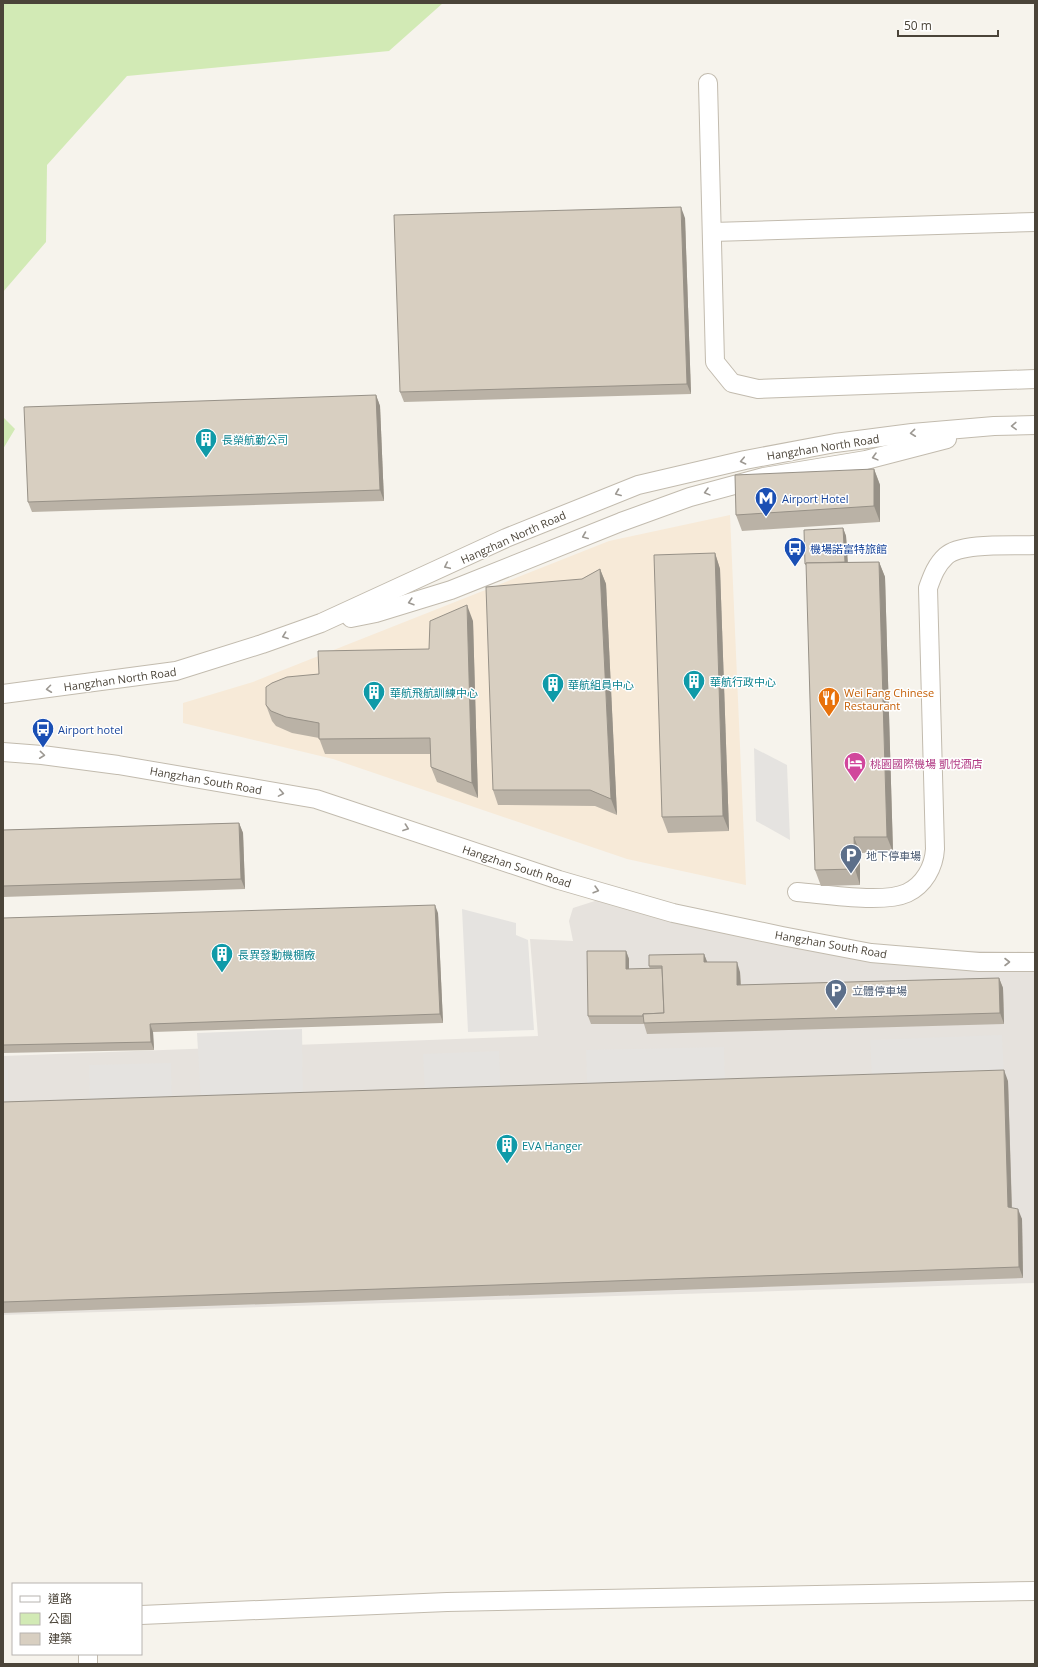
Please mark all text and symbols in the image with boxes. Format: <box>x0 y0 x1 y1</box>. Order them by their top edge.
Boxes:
scale bar <box>898 12 998 38</box>
text: 50 m <box>904 17 932 34</box>
one-way arrow <box>1011 422 1017 430</box>
building icon: 長榮航勤公司 <box>193 426 219 459</box>
one-way arrow <box>910 428 916 437</box>
street label: Hangzhan North Road <box>766 431 880 463</box>
place label: 長榮航勤公司 <box>222 432 288 447</box>
one-way arrow <box>872 453 878 461</box>
one-way arrow <box>740 456 747 464</box>
metro station icon: Airport Hotel <box>753 485 779 518</box>
one-way arrow <box>703 487 710 496</box>
one-way arrow <box>614 489 621 497</box>
place label: Airport Hotel <box>782 491 848 506</box>
street label: Hangzhan North Road <box>458 507 568 567</box>
one-way arrow <box>582 532 589 540</box>
bus stop icon: 機場諾富特旅館 <box>782 535 808 568</box>
place label: 機場諾富特旅館 <box>810 541 887 556</box>
one-way arrow <box>443 561 451 569</box>
one-way arrow <box>408 598 415 606</box>
one-way arrow <box>281 631 288 640</box>
street label: Hangzhan North Road <box>63 664 177 694</box>
building icon: 華航行政中心 <box>681 668 707 701</box>
building icon: 華航組員中心 <box>540 671 566 704</box>
place label: 華航行政中心 <box>710 674 776 689</box>
place label: 華航組員中心 <box>568 677 634 692</box>
building icon: 華航飛航訓練中心 <box>361 679 387 712</box>
one-way arrow <box>46 684 52 693</box>
place label: 華航飛航訓練中心 <box>390 685 478 700</box>
restaurant icon: Wei Fang Chinese Restaurant <box>816 685 842 718</box>
place label: Wei Fang Chinese Restaurant <box>844 685 934 713</box>
bus stop icon: Airport hotel <box>30 716 56 749</box>
place label: Airport hotel <box>58 722 123 737</box>
one-way arrow <box>39 750 45 759</box>
hotel icon: 桃園國際機場 凱悅酒店 <box>842 750 868 783</box>
place label: 桃園國際機場 凱悅酒店 <box>870 756 983 771</box>
street label: Hangzhan South Road <box>149 763 263 797</box>
one-way arrow <box>278 788 284 797</box>
one-way arrow <box>402 823 409 832</box>
street label: Hangzhan South Road <box>461 841 573 891</box>
parking icon: 地下停車場 <box>838 842 864 875</box>
place label: 地下停車場 <box>866 848 921 863</box>
one-way arrow <box>592 885 599 894</box>
street label: Hangzhan South Road <box>774 927 888 961</box>
building icon: 長異發動機棚廠 <box>209 941 235 974</box>
place label: 長異發動機棚廠 <box>238 947 315 962</box>
one-way arrow <box>1004 958 1010 966</box>
parking icon: 立體停車場 <box>823 977 849 1010</box>
place label: 立體停車場 <box>852 983 907 998</box>
building icon: EVA Hanger <box>494 1132 520 1165</box>
place label: EVA Hanger <box>522 1138 583 1153</box>
legend <box>12 1583 142 1655</box>
text: 道路 <box>48 1590 72 1607</box>
text: 公園 <box>48 1610 72 1627</box>
text: 建築 <box>48 1630 72 1647</box>

